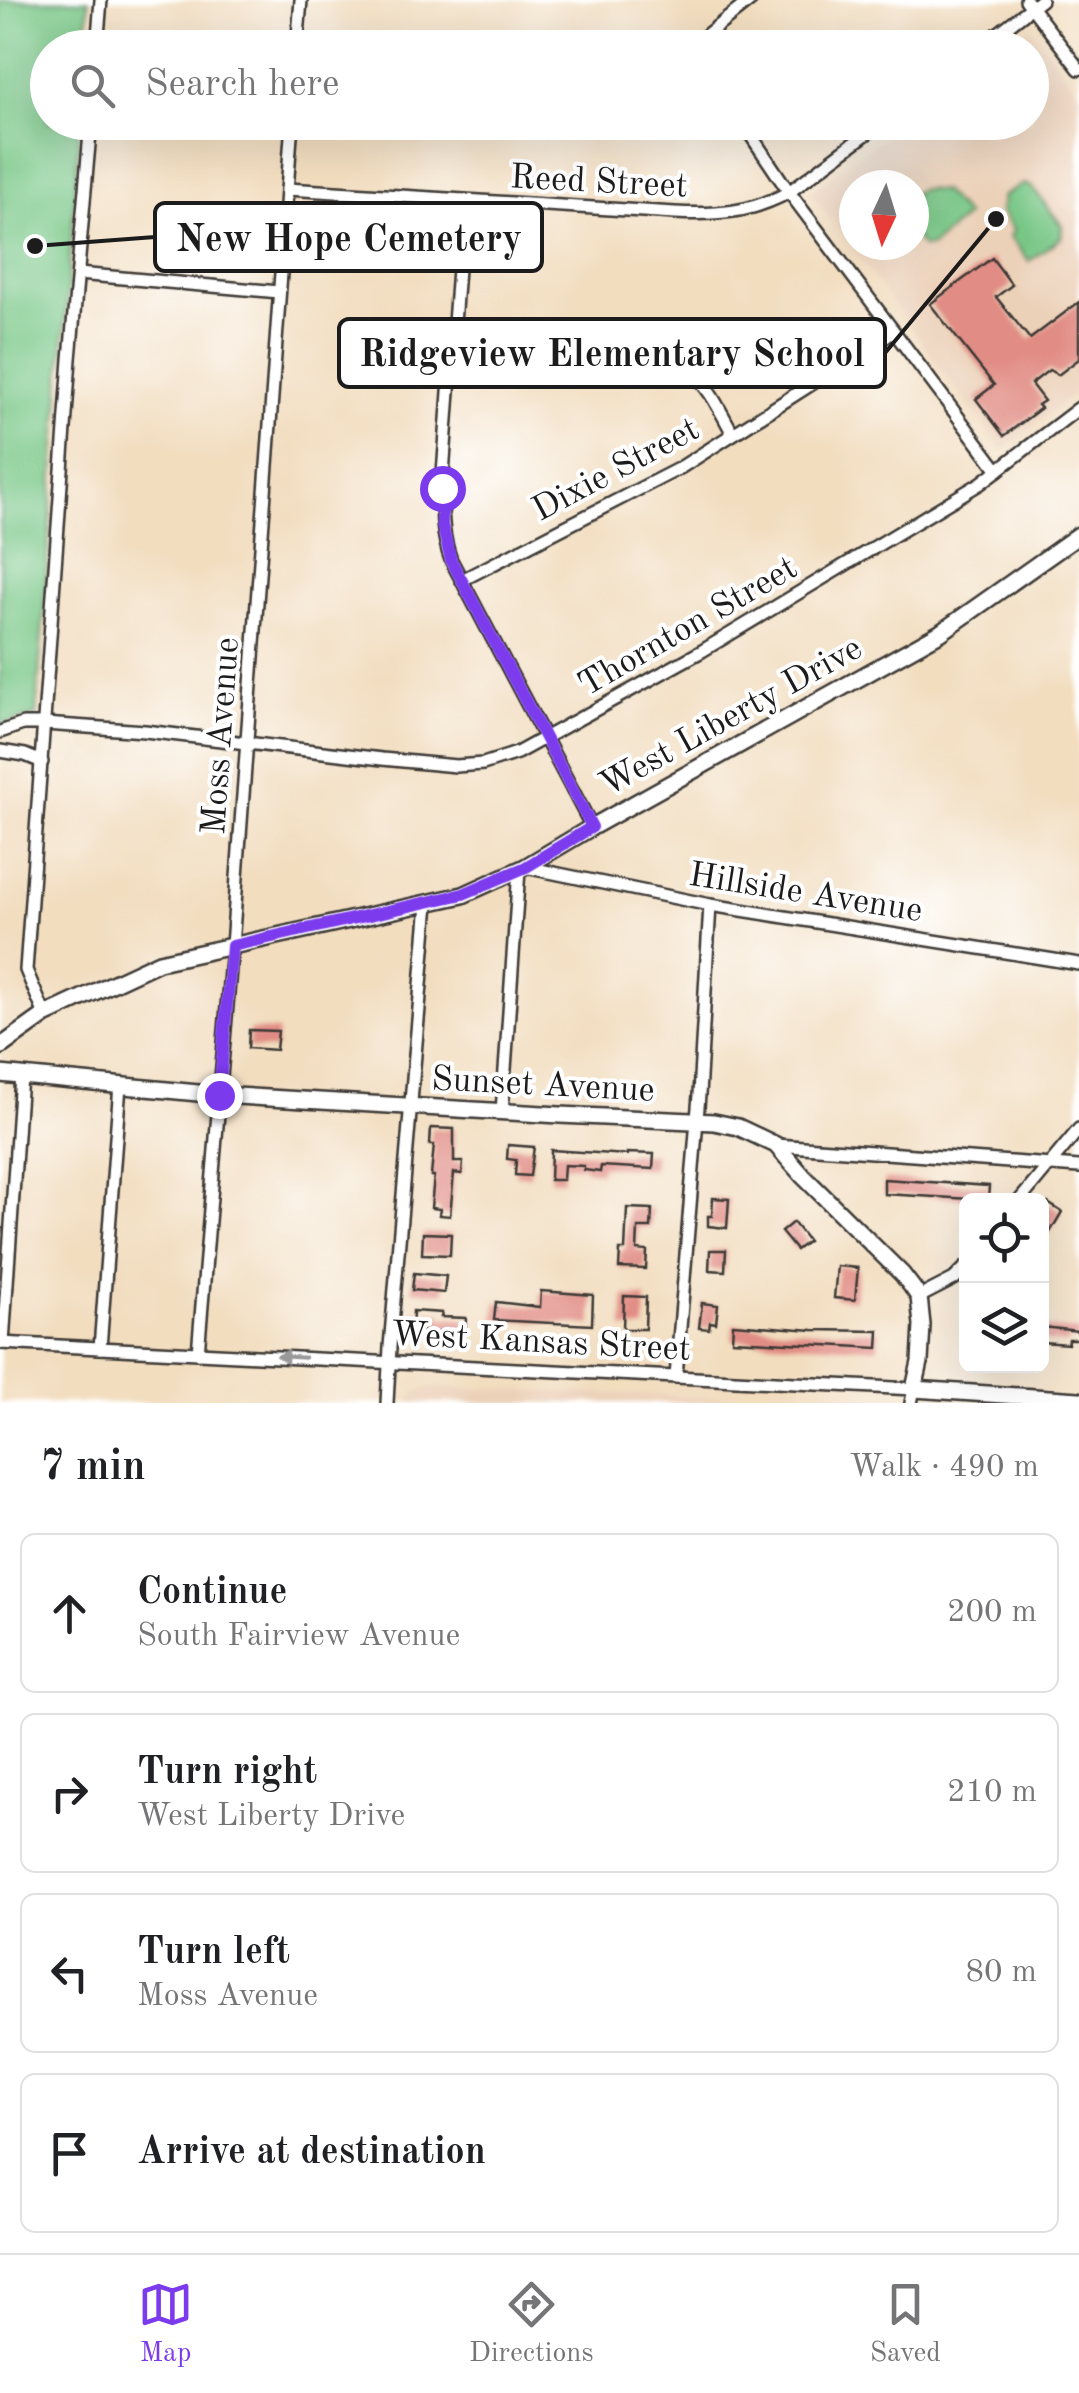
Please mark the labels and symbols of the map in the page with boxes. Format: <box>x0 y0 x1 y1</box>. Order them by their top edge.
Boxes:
street label: Reed Street <box>509 160 689 205</box>
north arrow <box>839 170 929 260</box>
callout: New Hope Cemetery <box>155 203 542 271</box>
text: New Hope Cemetery <box>176 222 522 260</box>
callout: Ridgeview Elementary School <box>339 319 885 387</box>
text: Ridgeview Elementary School <box>359 337 865 375</box>
street label: Dixie Street <box>527 412 705 529</box>
route start <box>420 466 466 512</box>
street label: Thornton Street <box>573 551 803 704</box>
street label: West Liberty Drive <box>594 631 868 804</box>
street label: Moss Avenue <box>197 636 246 836</box>
street label: Hillside Avenue <box>686 858 925 929</box>
street label: Sunset Avenue <box>430 1062 656 1109</box>
route end <box>197 1073 243 1119</box>
street label: West Kansas Street <box>390 1317 692 1368</box>
one-way arrow <box>275 1349 306 1365</box>

